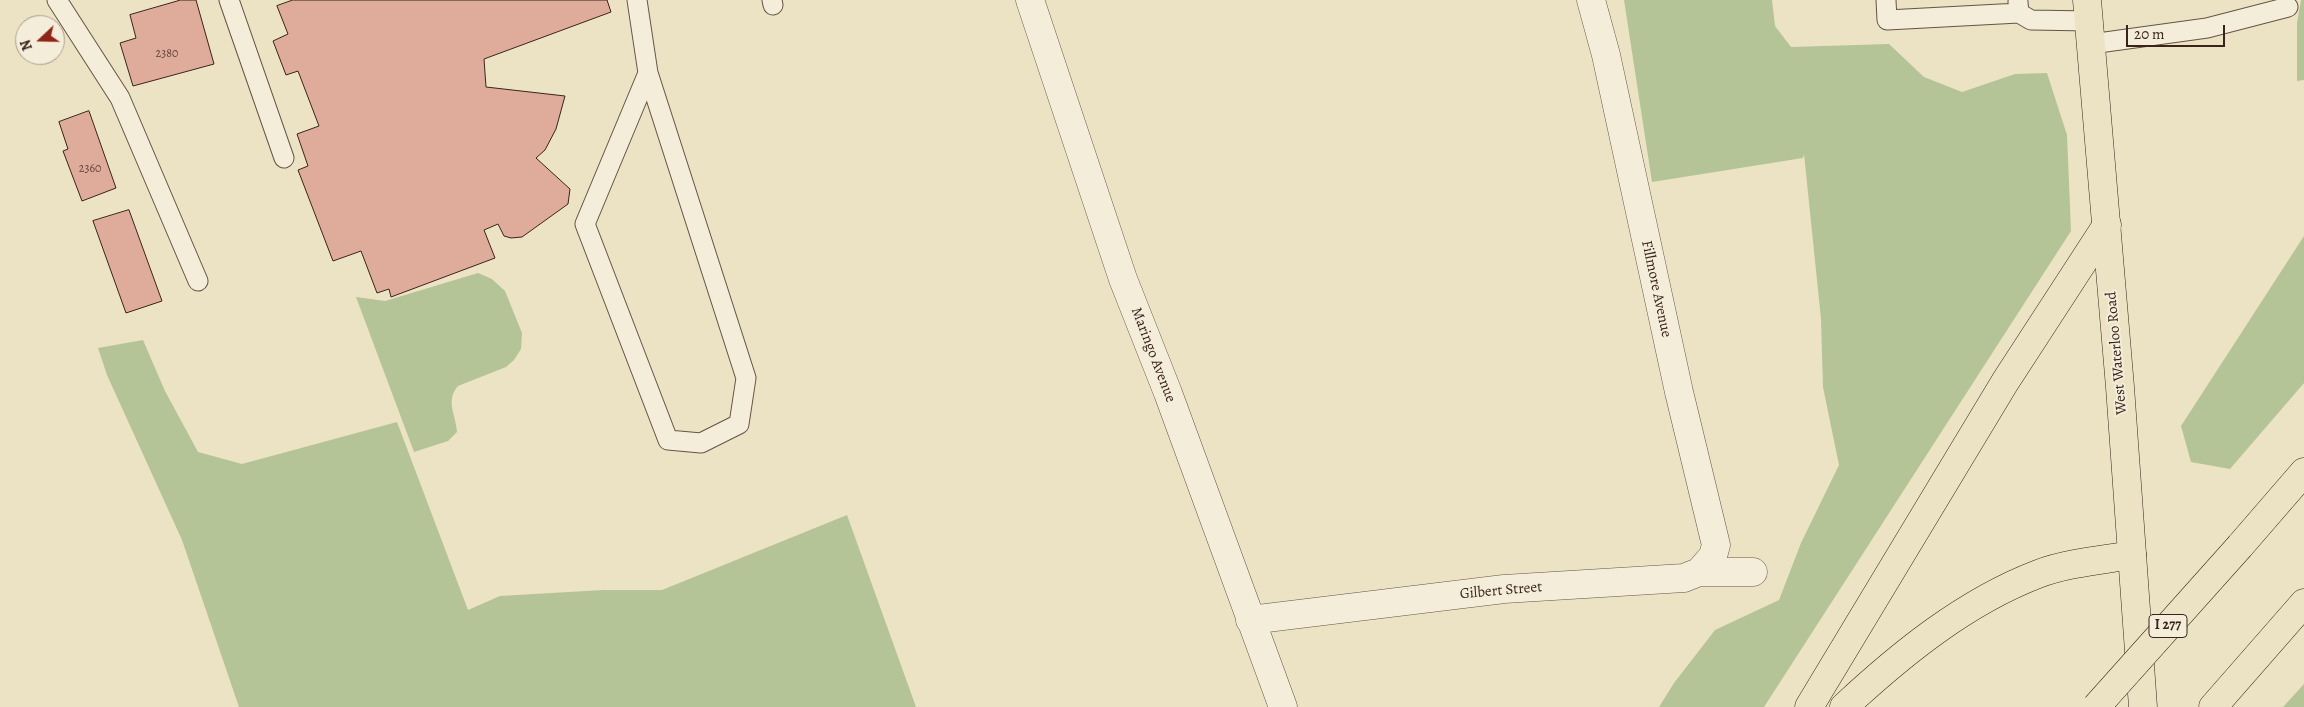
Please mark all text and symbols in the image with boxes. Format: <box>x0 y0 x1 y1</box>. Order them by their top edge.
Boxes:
north arrow <box>15 15 65 65</box>
scale bar <box>2129 15 2228 47</box>
text: 20 m <box>2134 24 2165 44</box>
text: N <box>16 37 37 53</box>
house number: 2380 <box>156 47 178 61</box>
house number: 2360 <box>79 162 101 176</box>
street label: Fillmore Avenue <box>1637 239 1675 339</box>
street label: West Waterloo Road <box>2103 291 2131 415</box>
street label: Maringo Avenue <box>1127 305 1179 405</box>
street label: Gilbert Street <box>1459 578 1543 604</box>
road number: I 277 <box>2149 614 2187 638</box>

